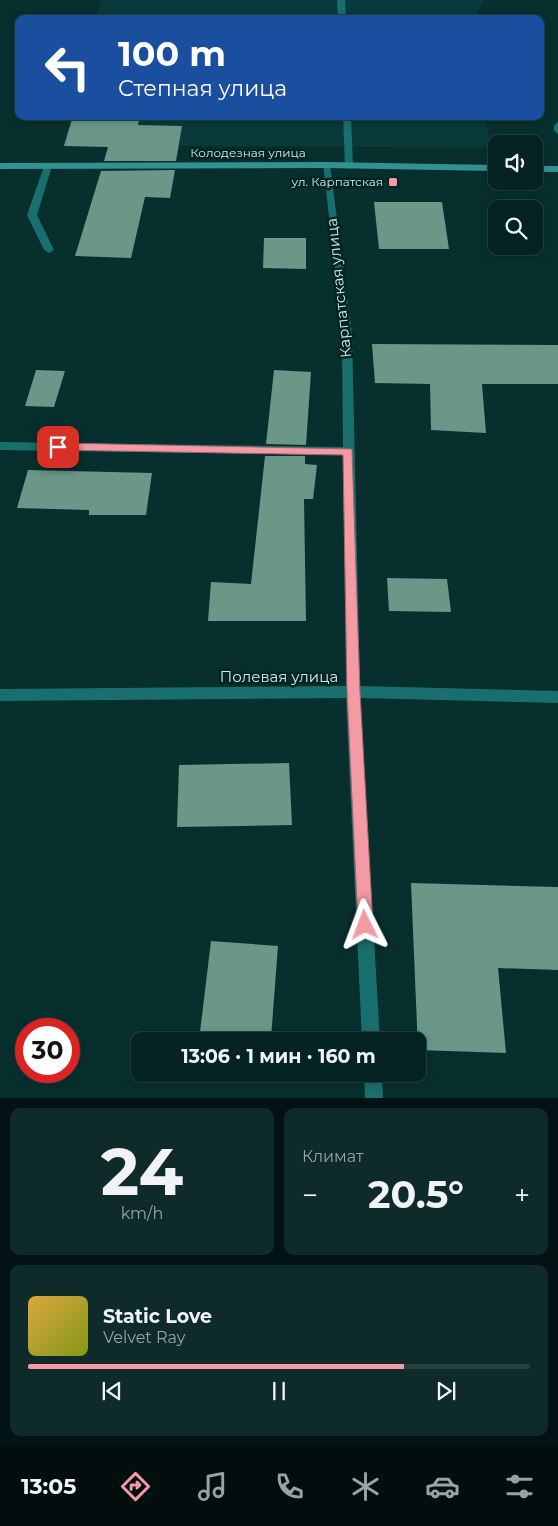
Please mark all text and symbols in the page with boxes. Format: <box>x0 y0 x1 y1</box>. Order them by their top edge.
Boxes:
text: 100 m <box>118 32 226 75</box>
icon: left <box>35 35 100 100</box>
text: Степная улица <box>118 75 287 102</box>
map controls <box>488 135 543 255</box>
button: sound <box>488 135 543 190</box>
street label: Колодезная улица <box>190 145 306 160</box>
place label: ул. Карпатская <box>291 174 383 189</box>
marker: ул. Карпатская <box>387 176 399 188</box>
button: search <box>488 200 543 255</box>
street label: Карпатская улица <box>322 217 355 359</box>
pin <box>37 426 79 468</box>
icon: arrive <box>44 433 72 461</box>
street label: Полевая улица <box>220 667 338 686</box>
position arrow <box>338 898 390 950</box>
speed limit sign: 30 <box>15 1018 80 1083</box>
text: 13:06 · 1 мин · 160 m <box>181 1045 376 1068</box>
text: 24 <box>101 1132 183 1211</box>
text: Климат <box>302 1147 364 1166</box>
text: 20.5° <box>368 1171 464 1218</box>
text: − <box>302 1178 318 1212</box>
text: + <box>514 1178 530 1212</box>
text: km/h <box>121 1204 163 1223</box>
text: Static Love <box>103 1305 212 1328</box>
text: Velvet Ray <box>103 1328 185 1347</box>
icon: previous <box>98 1377 126 1405</box>
icon: pause <box>265 1377 293 1405</box>
icon: next <box>432 1377 460 1405</box>
icon: directions <box>118 1469 153 1504</box>
icon: music <box>195 1469 230 1504</box>
icon: phone <box>272 1469 307 1504</box>
icon: climate <box>348 1469 383 1504</box>
icon: car <box>425 1469 460 1504</box>
icon: filters <box>502 1469 537 1504</box>
text: 13:05 <box>21 1473 76 1500</box>

